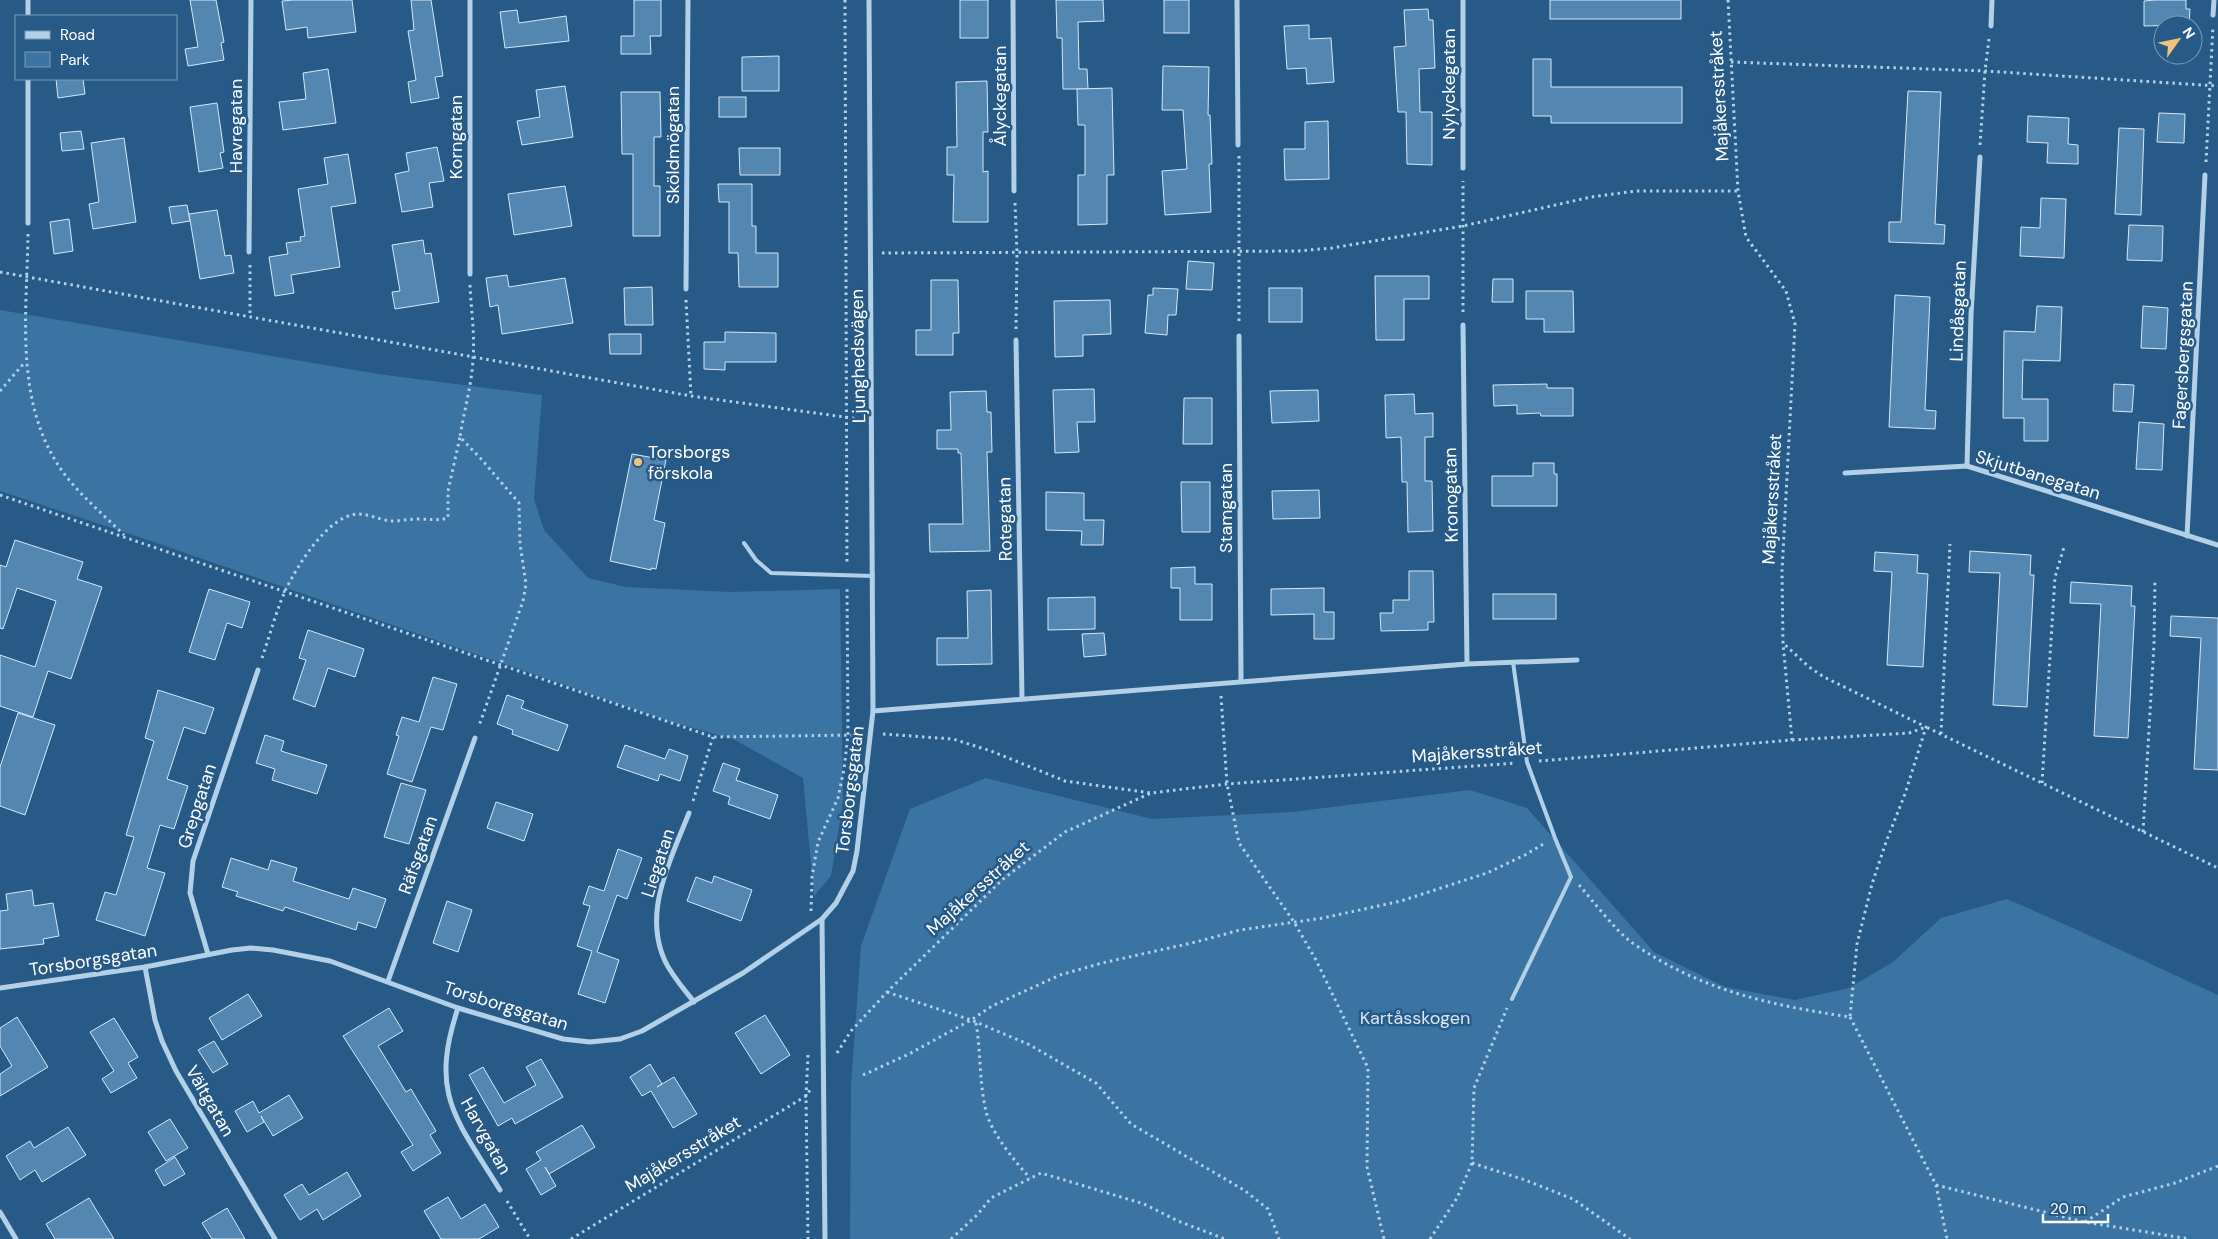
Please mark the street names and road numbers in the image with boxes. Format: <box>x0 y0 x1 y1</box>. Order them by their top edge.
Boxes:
street label: Nylyckegatan <box>1437 28 1461 140</box>
street label: Majåkersstråket <box>1704 30 1734 162</box>
street label: Ålyckegatan <box>988 46 1012 146</box>
street label: Havregatan <box>224 79 248 173</box>
street label: Sköldmögatan <box>661 86 685 204</box>
street label: Korngatan <box>444 95 468 179</box>
street label: Lindåsgatan <box>1944 260 1972 362</box>
street label: Fagersbergsgatan <box>2167 280 2199 430</box>
street label: Ljunghedsvägen <box>845 289 871 423</box>
street label: Majåkersstråket <box>1757 433 1787 565</box>
street label: Skjutbanegatan <box>1973 445 2103 505</box>
street label: Kronogatan <box>1438 447 1464 543</box>
street label: Stamgatan <box>1214 463 1238 553</box>
street label: Rotegatan <box>992 477 1018 561</box>
street label: Torsborgsgatan <box>830 724 870 856</box>
street label: Majåkersstråket <box>1411 735 1543 769</box>
street label: Grepgatan <box>172 761 222 851</box>
street label: Räfsgatan <box>393 812 443 898</box>
street label: Liegatan <box>636 826 680 900</box>
street label: Majåkersstråket <box>921 835 1035 941</box>
street label: Torsborgsgatan <box>27 938 159 982</box>
street label: Torsborgsgatan <box>441 976 571 1036</box>
street label: Vältgatan <box>180 1061 240 1141</box>
street label: Harvgatan <box>455 1093 517 1179</box>
street label: Majåkersstråket <box>621 1110 745 1198</box>

